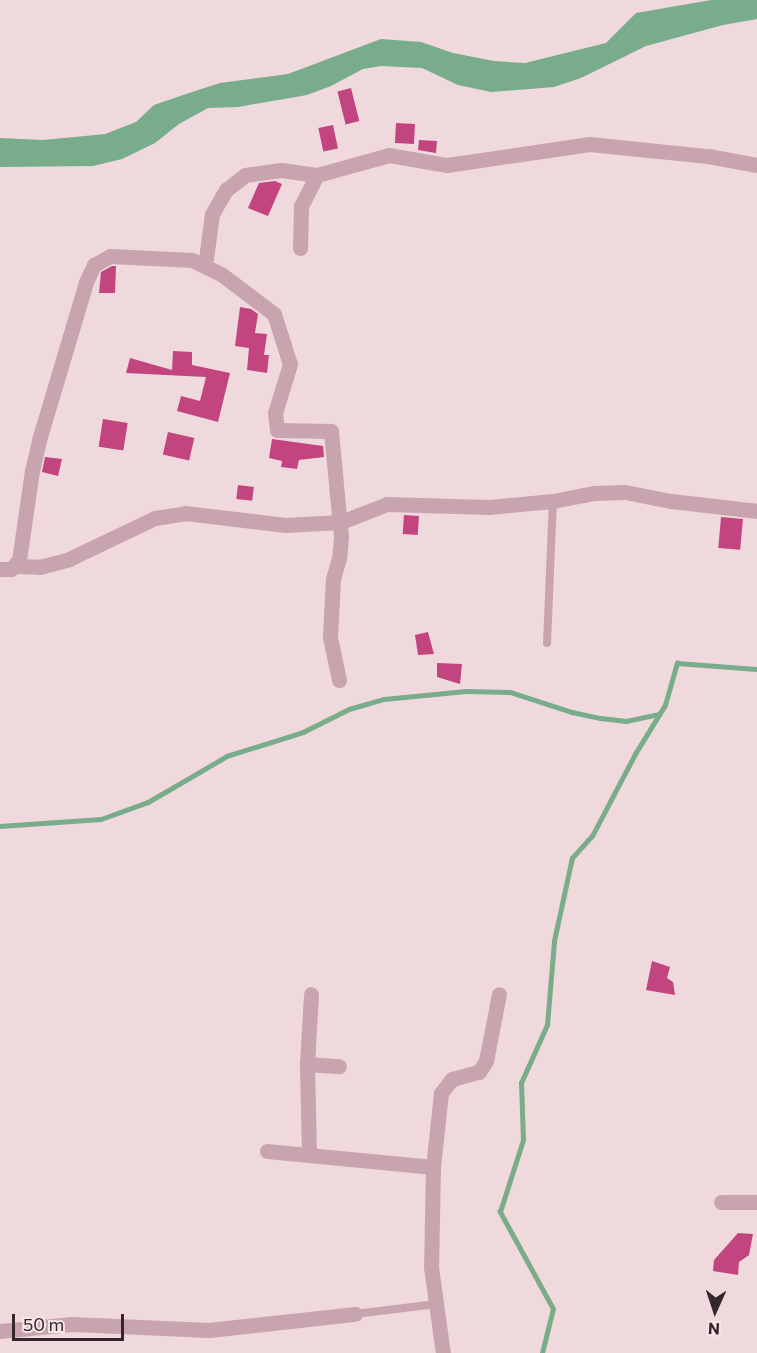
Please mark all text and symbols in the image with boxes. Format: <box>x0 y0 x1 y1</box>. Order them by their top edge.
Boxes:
north arrow <box>685 1281 745 1341</box>
scale bar <box>15 1302 128 1340</box>
text: 50 m <box>23 1313 64 1335</box>
text: N <box>708 1320 721 1339</box>

